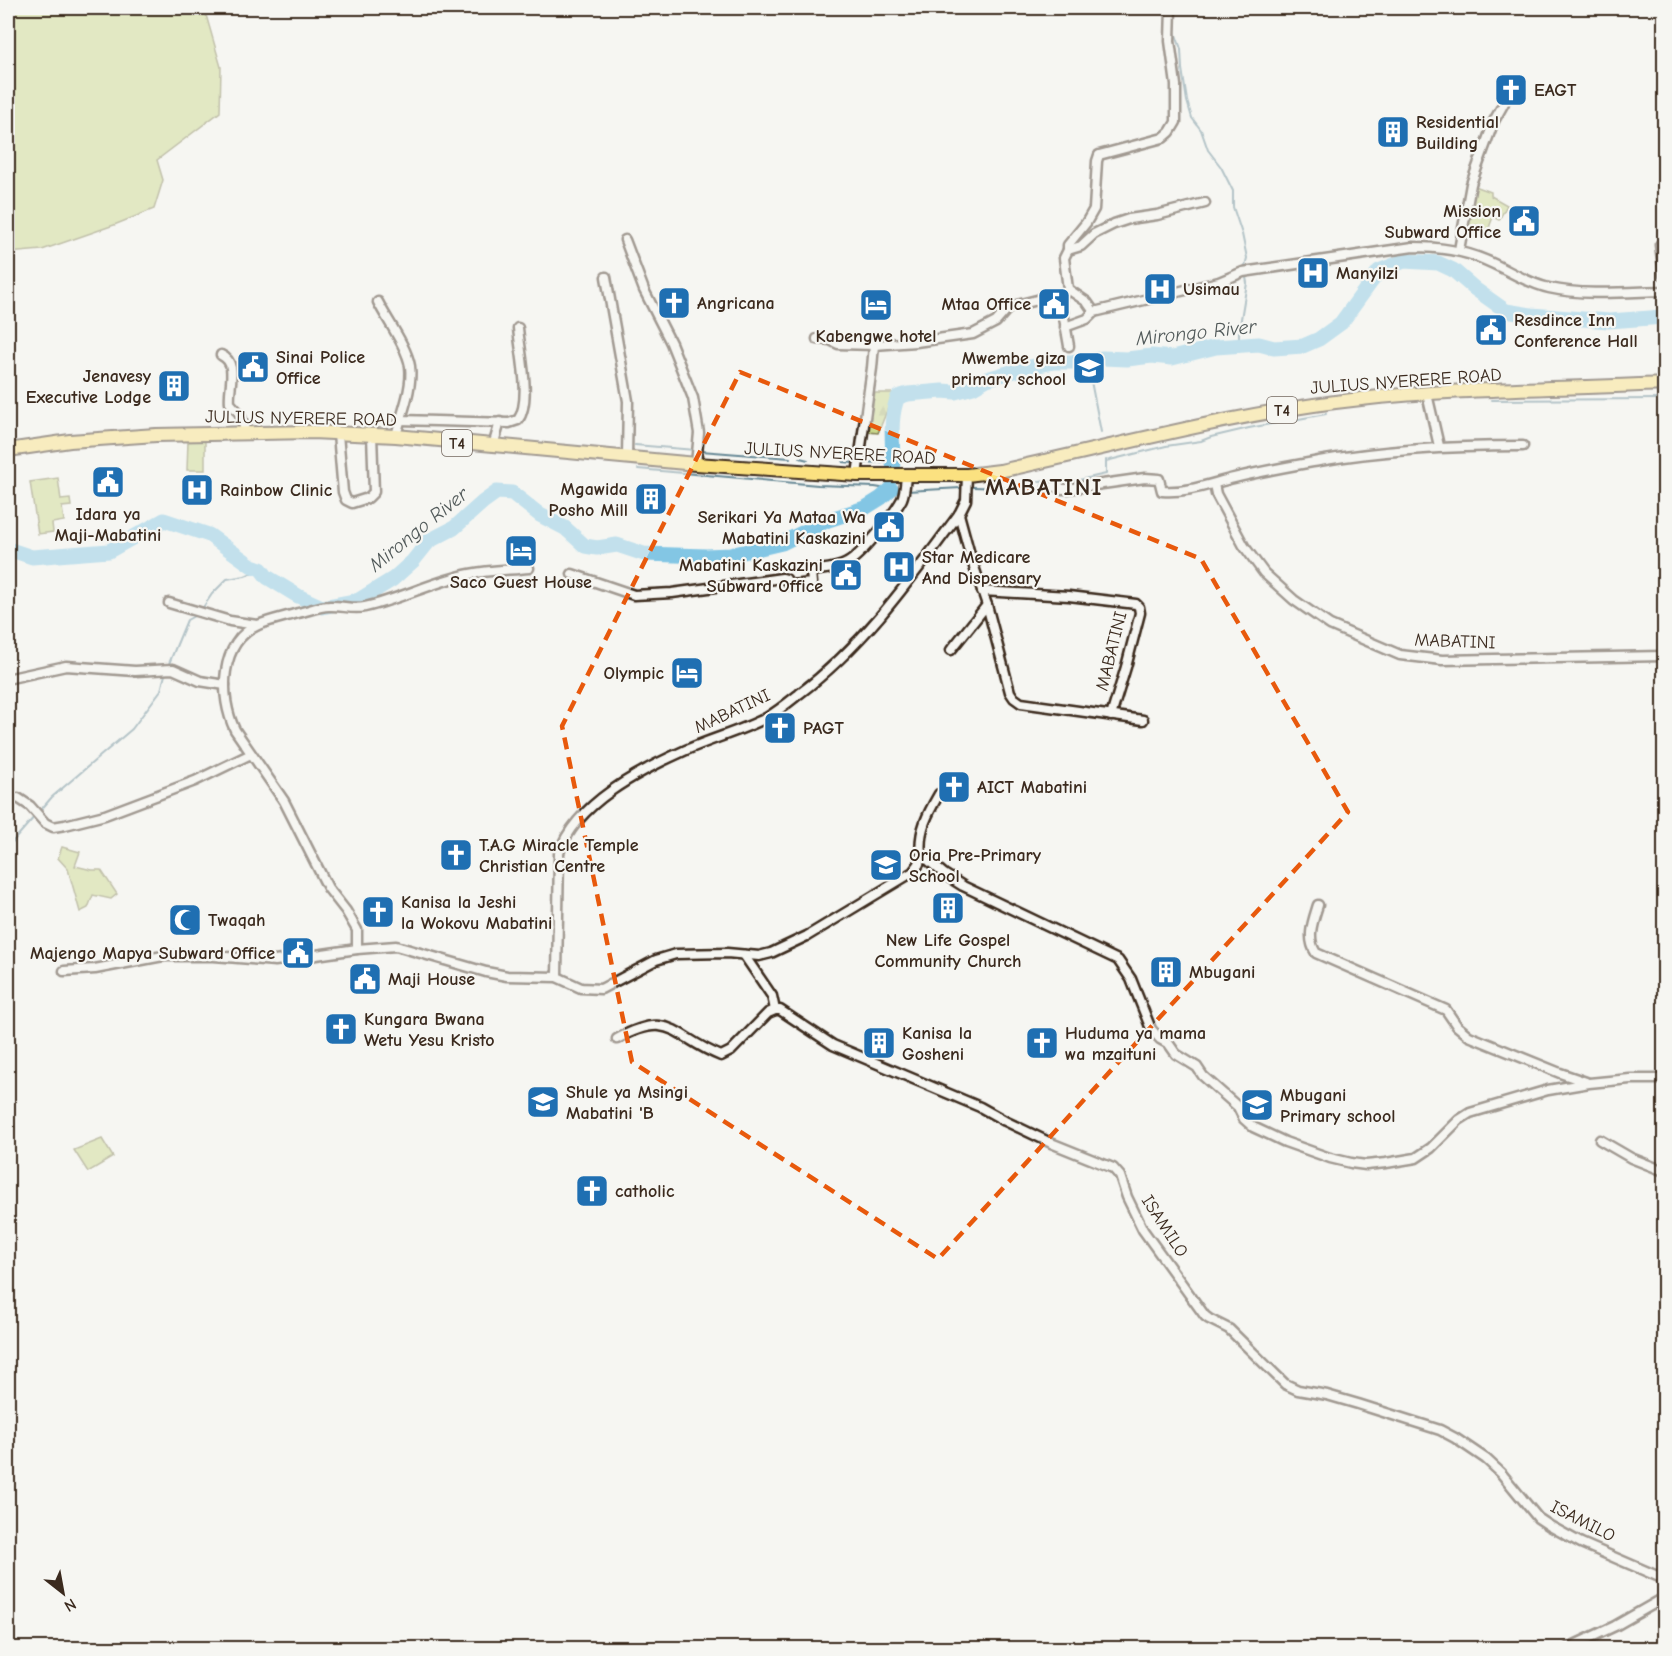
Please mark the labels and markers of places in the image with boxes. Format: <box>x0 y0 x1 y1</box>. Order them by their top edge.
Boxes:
church icon: EAGT <box>1493 72 1529 108</box>
place label: EAGT <box>1534 80 1577 101</box>
place label: Residential Building <box>1416 112 1499 154</box>
building icon: Residential Building <box>1375 114 1411 150</box>
place label: Mission Subward Office <box>1385 201 1501 243</box>
public building icon: Mission Subward Office <box>1506 203 1542 239</box>
hospital icon: Manyilzi <box>1295 255 1331 291</box>
place label: Manyilzi <box>1336 263 1398 284</box>
hospital icon: Usimau <box>1142 271 1178 307</box>
place label: Usimau <box>1183 279 1240 300</box>
church icon: Angricana <box>656 285 692 321</box>
public building icon: Mtaa Office <box>1036 286 1072 322</box>
hotel icon: Kabengwe hotel <box>858 287 894 323</box>
place label: Angricana <box>697 293 775 314</box>
place label: Mtaa Office <box>942 294 1031 315</box>
place label: Resdince Inn Conference Hall <box>1514 310 1638 352</box>
public building icon: Resdince Inn Conference Hall <box>1473 312 1509 348</box>
place label: Kabengwe hotel <box>816 326 936 347</box>
place label: Sinai Police Office <box>276 347 365 389</box>
place label: Mwembe giza primary school <box>951 348 1066 390</box>
public building icon: Sinai Police Office <box>235 349 271 385</box>
school or university icon: Mwembe giza primary school <box>1071 350 1107 386</box>
place label: Jenavesy Executive Lodge <box>26 366 152 408</box>
building icon: Jenavesy Executive Lodge <box>156 368 192 404</box>
public building icon: Idara ya Maji-Mabatini <box>90 464 126 500</box>
hospital icon: Rainbow Clinic <box>179 472 215 508</box>
place label: Mgawida Posho Mill <box>548 479 628 521</box>
place label: Rainbow Clinic <box>220 480 333 501</box>
building icon: Mgawida Posho Mill <box>633 481 669 517</box>
place label: Idara ya Maji-Mabatini <box>55 504 161 546</box>
place label: Serikari Ya Mataa Wa Mabatini Kaskazini <box>698 507 866 549</box>
public building icon: Serikari Ya Mataa Wa Mabatini Kaskazini <box>871 509 907 545</box>
hotel icon: Saco Guest House <box>503 533 539 569</box>
place label: Star Medicare And Dispensary <box>922 547 1042 589</box>
hospital icon: Star Medicare And Dispensary <box>881 549 917 585</box>
place label: Mabatini Kaskazini Subward Office <box>679 555 823 597</box>
public building icon: Mabatini Kaskazini Subward Office <box>828 557 864 593</box>
place label: Saco Guest House <box>450 572 592 593</box>
hotel icon: Olympic <box>669 655 705 691</box>
place label: Olympic <box>603 663 665 684</box>
church icon: PAGT <box>762 710 798 746</box>
place label: PAGT <box>803 718 845 739</box>
church icon: AICT Mabatini <box>936 769 972 805</box>
place label: AICT Mabatini <box>977 777 1087 798</box>
place label: T.A.G Miracle Temple Christian Centre <box>479 835 639 877</box>
church icon: T.A.G Miracle Temple Christian Centre <box>438 837 474 873</box>
place label: Oria Pre-Primary School <box>909 845 1042 887</box>
school or university icon: Oria Pre-Primary School <box>868 847 904 883</box>
building icon: New Life Gospel Community Church <box>930 890 966 926</box>
place label: Kanisa la Jeshi la Wokovu Mabatini <box>401 892 552 934</box>
church icon: Kanisa la Jeshi la Wokovu Mabatini <box>360 894 396 930</box>
mosque icon: Twaqah <box>167 902 203 938</box>
place label: Twaqah <box>208 910 266 931</box>
place label: New Life Gospel Community Church <box>874 930 1022 972</box>
public building icon: Majengo Mapya Subward Office <box>280 935 316 971</box>
place label: Majengo Mapya Subward Office <box>30 943 275 964</box>
building icon: Mbugani <box>1148 954 1184 990</box>
public building icon: Maji House <box>347 961 383 997</box>
place label: Mbugani <box>1189 962 1255 983</box>
place label: Maji House <box>388 969 475 990</box>
place label: Kungara Bwana Wetu Yesu Kristo <box>364 1009 495 1051</box>
church icon: Kungara Bwana Wetu Yesu Kristo <box>323 1011 359 1047</box>
place label: Kanisa la Gosheni <box>902 1023 972 1065</box>
place label: Huduma ya mama wa mzaituni <box>1065 1023 1206 1065</box>
building icon: Kanisa la Gosheni <box>861 1025 897 1061</box>
church icon: Huduma ya mama wa mzaituni <box>1024 1025 1060 1061</box>
place label: Shule ya Msingi Mabatini 'B <box>566 1082 688 1124</box>
school or university icon: Shule ya Msingi Mabatini 'B <box>525 1084 561 1120</box>
place label: Mbugani Primary school <box>1280 1085 1395 1127</box>
school or university icon: Mbugani Primary school <box>1239 1087 1275 1123</box>
church icon: catholic <box>574 1173 610 1209</box>
place label: catholic <box>615 1181 675 1202</box>

